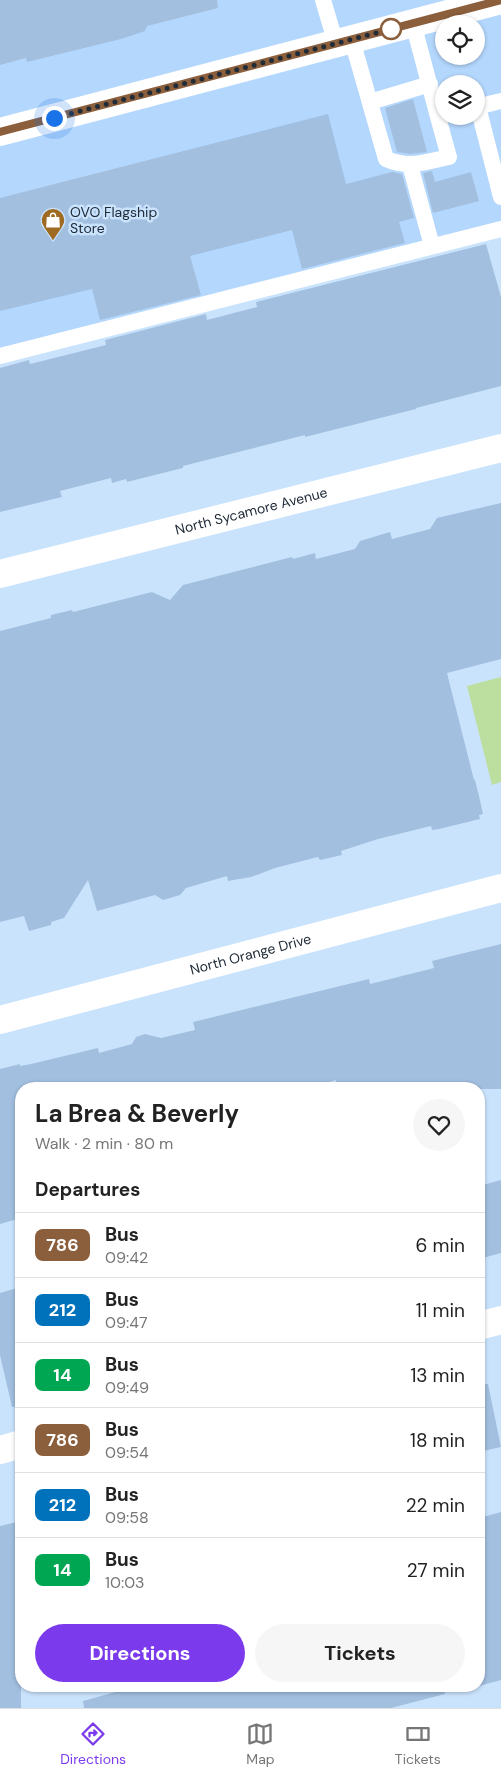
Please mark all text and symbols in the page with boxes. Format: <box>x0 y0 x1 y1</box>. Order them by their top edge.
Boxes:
map controls <box>435 15 485 125</box>
button: locate <box>435 15 485 65</box>
unlabelled marker <box>380 18 402 40</box>
button: layers <box>435 75 485 125</box>
your location <box>42 106 67 131</box>
place label: OVO Flagship Store <box>70 203 157 237</box>
shop icon: OVO Flagship Store <box>40 207 66 241</box>
street label: North Sycamore Avenue <box>173 483 329 539</box>
street label: North Orange Drive <box>188 929 313 979</box>
text: La Brea & Beverly <box>35 1098 239 1129</box>
button: heart <box>413 1099 465 1151</box>
text: Walk · 2 min · 80 m <box>35 1133 173 1154</box>
text: Departures <box>35 1177 140 1202</box>
text: Bus <box>105 1222 139 1247</box>
text: 786 <box>46 1233 79 1257</box>
text: 6 min <box>416 1233 465 1258</box>
text: 09:42 <box>105 1247 148 1268</box>
text: Bus <box>105 1287 139 1312</box>
text: 212 <box>49 1298 76 1322</box>
text: 11 min <box>416 1298 465 1323</box>
text: 09:47 <box>105 1312 147 1333</box>
text: Bus <box>105 1352 139 1377</box>
text: 14 <box>53 1363 72 1387</box>
text: 13 min <box>410 1363 465 1388</box>
text: 09:49 <box>105 1377 149 1398</box>
text: Bus <box>105 1417 139 1442</box>
text: 786 <box>46 1428 79 1452</box>
text: 18 min <box>410 1428 465 1453</box>
text: 09:54 <box>105 1442 149 1463</box>
text: Bus <box>105 1482 139 1507</box>
text: 212 <box>49 1493 76 1517</box>
text: 22 min <box>406 1493 465 1518</box>
text: 09:58 <box>105 1507 149 1528</box>
text: Bus <box>105 1547 139 1572</box>
text: 14 <box>53 1558 72 1582</box>
text: 27 min <box>407 1558 465 1583</box>
text: 10:03 <box>105 1572 145 1593</box>
button: Directions <box>35 1624 245 1682</box>
button: Tickets <box>255 1624 465 1682</box>
tab: Directions <box>60 1720 126 1768</box>
tab: Map <box>246 1720 275 1768</box>
tab: Tickets <box>395 1720 441 1768</box>

